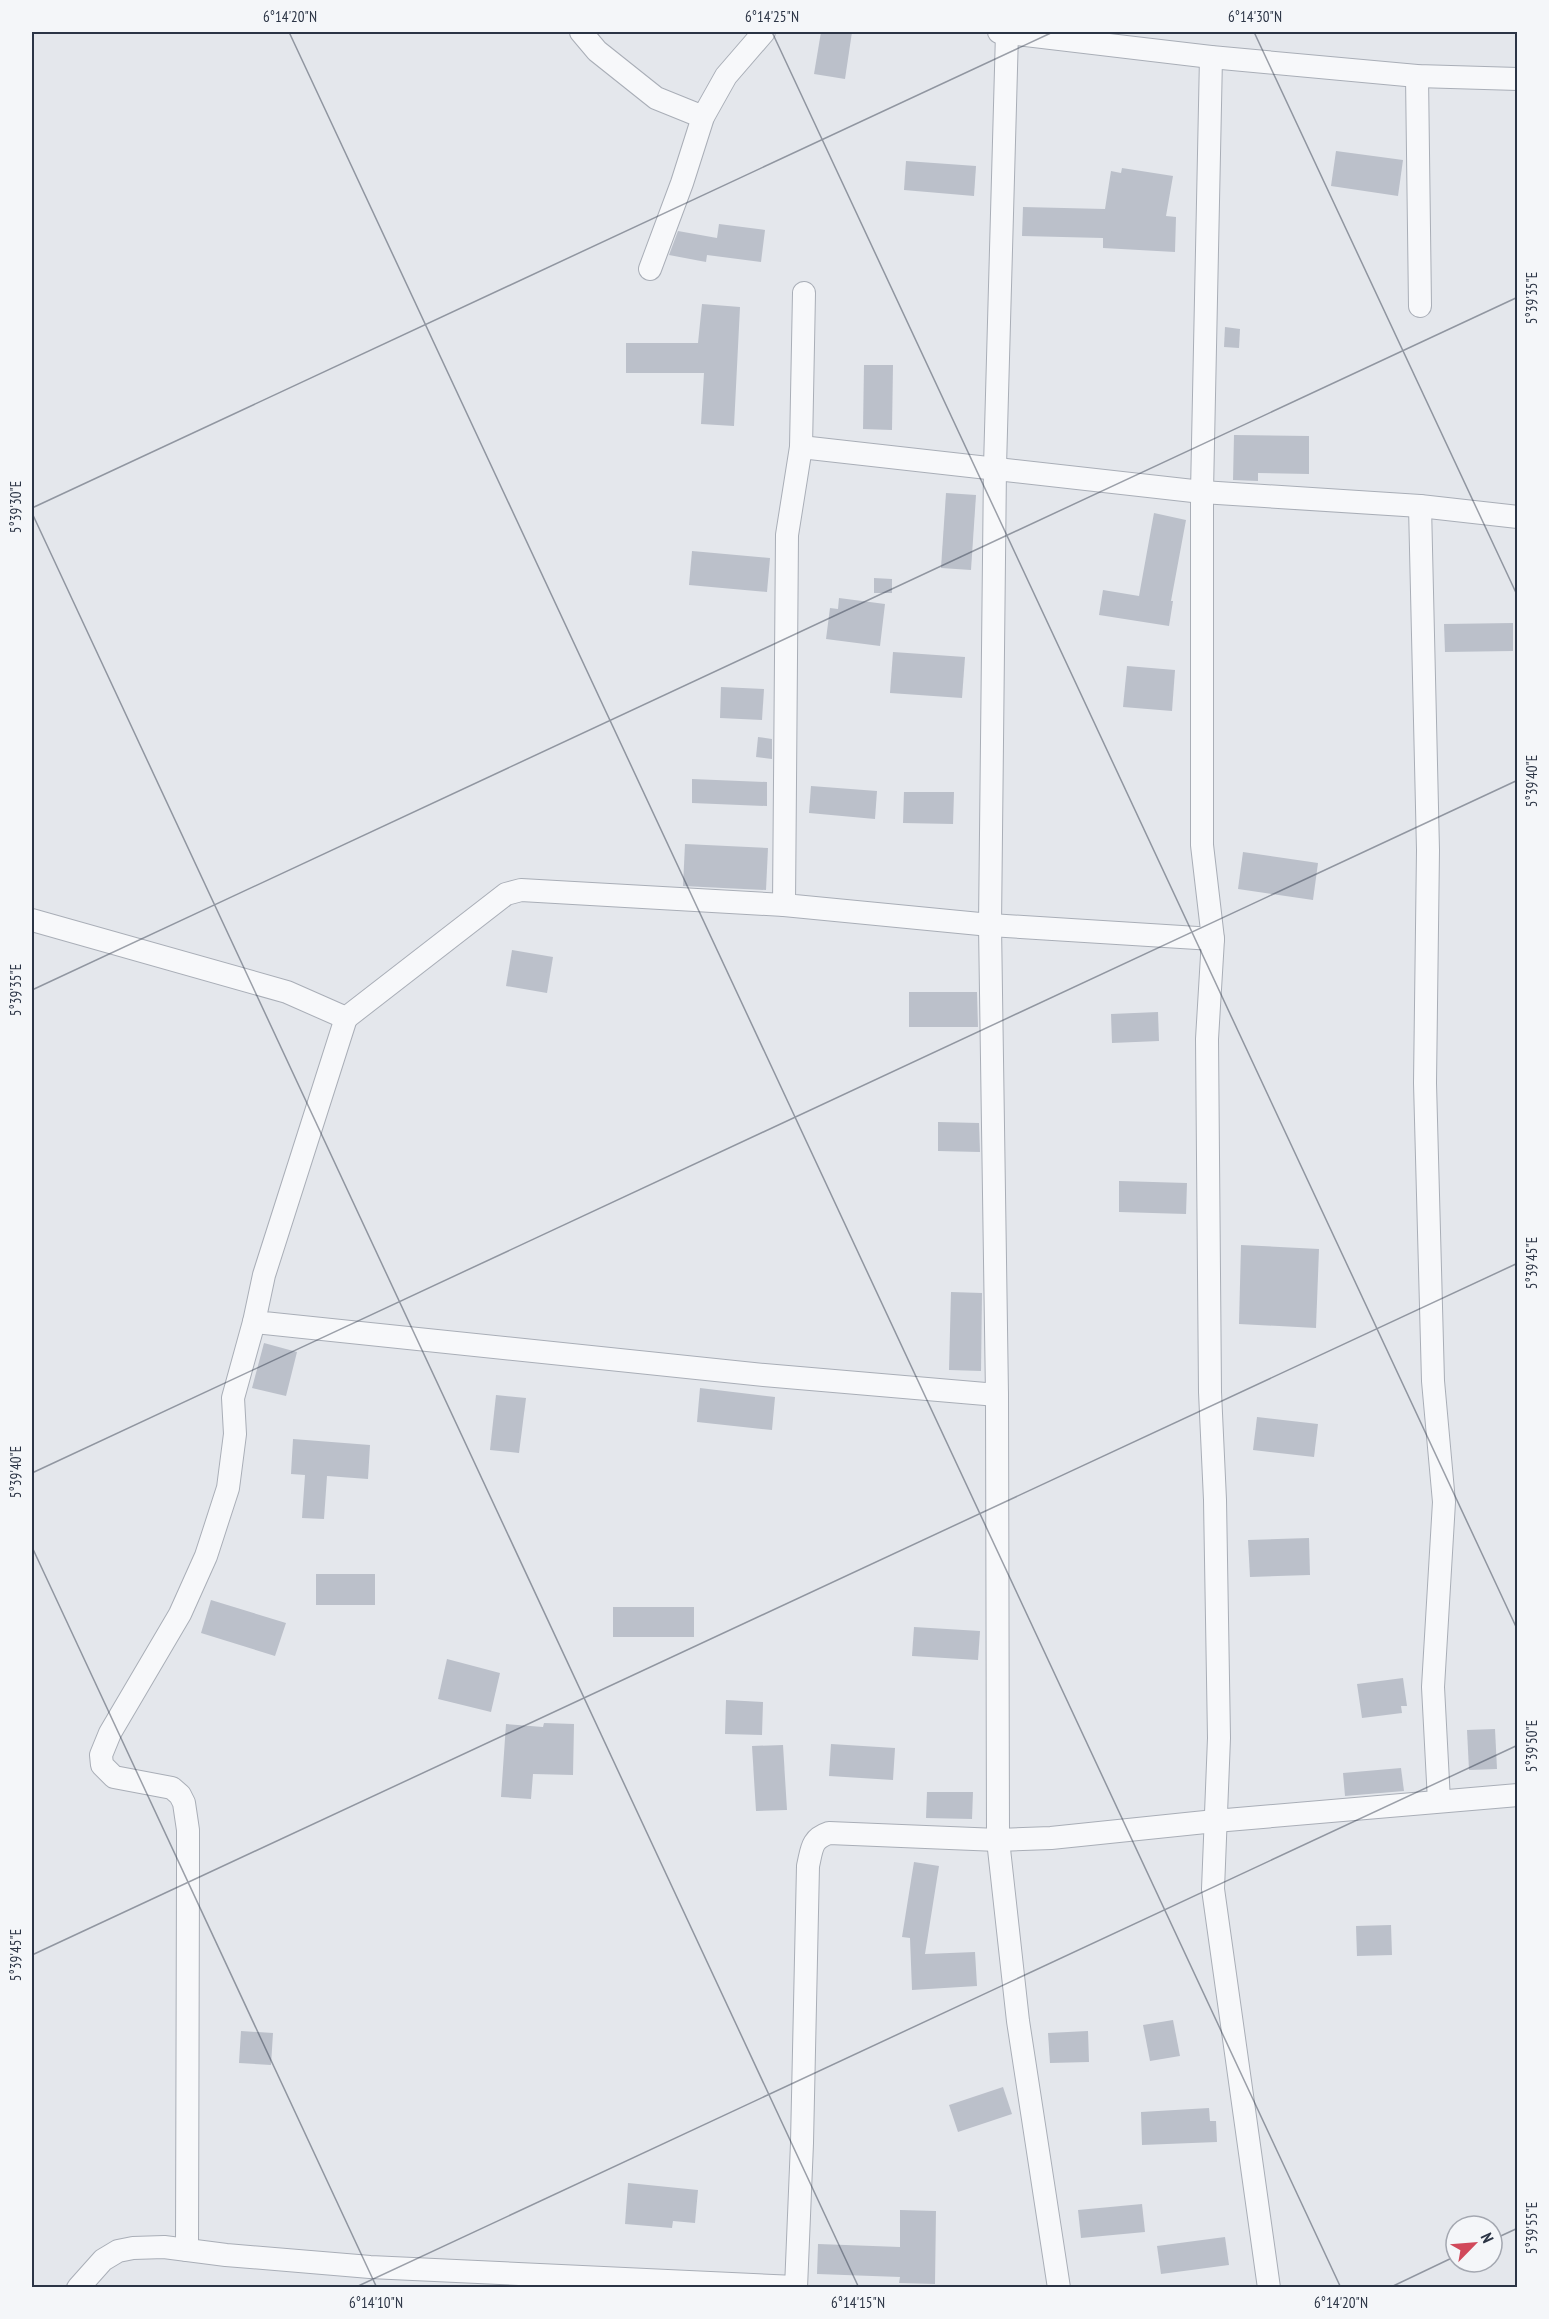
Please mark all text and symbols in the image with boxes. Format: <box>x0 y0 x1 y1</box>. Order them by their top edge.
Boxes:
text: 6°14'20"N <box>263 7 317 26</box>
text: 6°14'25"N <box>745 7 799 26</box>
text: 6°14'30"N <box>1228 7 1282 26</box>
text: 5°39'35"E <box>1522 272 1541 324</box>
text: 5°39'30"E <box>6 481 25 533</box>
text: 5°39'40"E <box>1522 755 1541 807</box>
text: 5°39'35"E <box>6 964 25 1016</box>
text: 5°39'45"E <box>1522 1237 1541 1289</box>
text: 5°39'40"E <box>6 1446 25 1498</box>
text: 5°39'50"E <box>1522 1720 1541 1772</box>
text: 5°39'45"E <box>6 1929 25 1981</box>
text: 5°39'55"E <box>1522 2202 1541 2254</box>
north arrow <box>1444 2214 1504 2274</box>
text: N <box>1477 2230 1498 2246</box>
text: 6°14'10"N <box>349 2293 403 2312</box>
text: 6°14'15"N <box>831 2293 885 2312</box>
text: 6°14'20"N <box>1314 2293 1368 2312</box>

